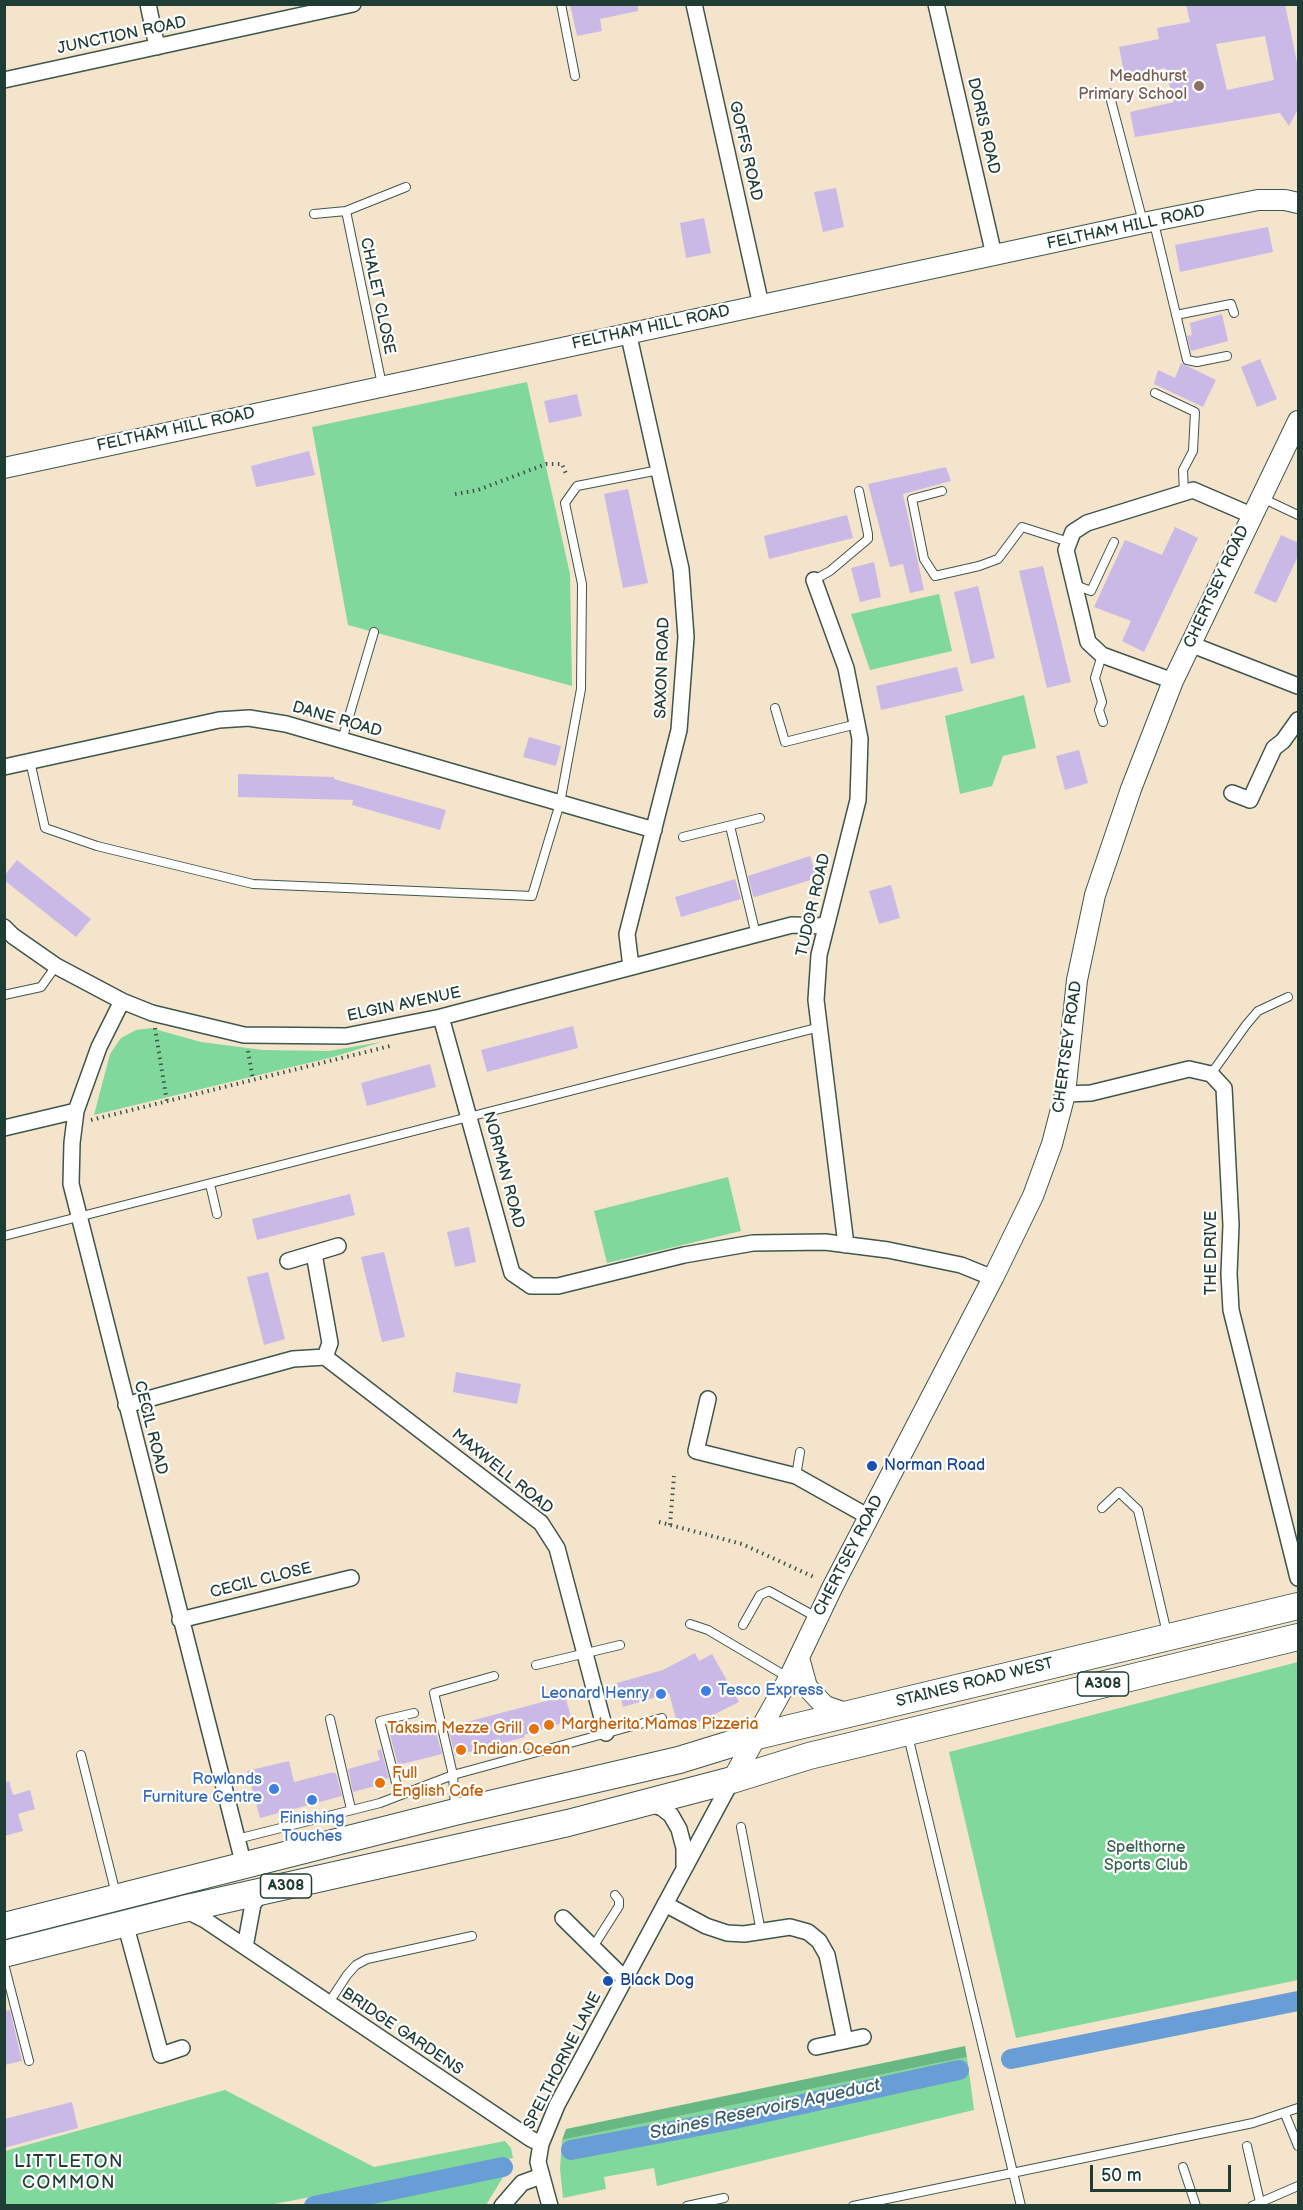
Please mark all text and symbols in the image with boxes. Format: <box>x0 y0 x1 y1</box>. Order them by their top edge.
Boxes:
street label: JUNCTION ROAD <box>56 13 188 59</box>
place label: Meadhurst Primary School <box>1078 67 1187 105</box>
street label: DORIS ROAD <box>963 76 1003 176</box>
marker: Meadhurst Primary School <box>1192 79 1206 93</box>
street label: GOFFS ROAD <box>724 99 766 203</box>
street label: FELTHAM HILL ROAD <box>1045 202 1207 254</box>
street label: CHALET CLOSE <box>355 236 399 356</box>
street label: FELTHAM HILL ROAD <box>570 302 732 354</box>
street label: FELTHAM HILL ROAD <box>95 404 257 456</box>
street label: CHERTSEY ROAD <box>1180 523 1254 651</box>
street label: SAXON ROAD <box>652 617 674 719</box>
street label: DANE ROAD <box>290 698 384 742</box>
street label: TUDOR ROAD <box>793 852 835 958</box>
street label: CHERTSEY ROAD <box>1049 980 1087 1114</box>
street label: ELGIN AVENUE <box>345 984 463 1026</box>
street label: NORMAN ROAD <box>478 1110 528 1230</box>
street label: THE DRIVE <box>1202 1211 1222 1295</box>
street label: CECIL ROAD <box>129 1379 171 1477</box>
street label: MAXWELL ROAD <box>447 1425 557 1519</box>
place label: Norman Road <box>884 1456 985 1476</box>
marker: Norman Road <box>865 1459 879 1473</box>
street label: CHERTSEY ROAD <box>810 1492 888 1620</box>
street label: CECIL CLOSE <box>208 1559 314 1603</box>
street label: STAINES ROAD WEST <box>894 1654 1056 1712</box>
road number: A308 <box>1078 1672 1128 1696</box>
place label: Tesco Express <box>718 1681 823 1701</box>
place label: Leonard Henry <box>541 1684 649 1704</box>
marker: Tesco Express <box>699 1684 713 1698</box>
marker: Leonard Henry <box>654 1687 668 1701</box>
place label: Margherita Mamas Pizzeria <box>561 1715 759 1735</box>
marker: Margherita Mamas Pizzeria <box>542 1718 556 1732</box>
place label: Taksim Mezze Grill <box>387 1719 522 1739</box>
marker: Taksim Mezze Grill <box>527 1722 541 1736</box>
place label: Indian Ocean <box>473 1740 570 1760</box>
marker: Indian Ocean <box>454 1743 468 1757</box>
place label: Full English Cafe <box>392 1764 483 1802</box>
place label: Rowlands Furniture Centre <box>142 1770 262 1808</box>
marker: Full English Cafe <box>373 1776 387 1790</box>
marker: Rowlands Furniture Centre <box>267 1782 281 1796</box>
marker: Finishing Touches <box>305 1793 319 1807</box>
place label: Finishing Touches <box>280 1809 344 1847</box>
park label: Spelthorne Sports Club <box>1104 1838 1188 1876</box>
road number: A308 <box>260 1874 312 1898</box>
place label: Black Dog <box>620 1971 694 1991</box>
marker: Black Dog <box>601 1974 615 1988</box>
street label: BRIDGE GARDENS <box>338 1984 466 2080</box>
street label: SPELTHORNE LANE <box>520 1989 606 2133</box>
water label: Staines Reservoirs Aqueduct <box>648 2075 882 2145</box>
district label: LITTLETON COMMON <box>14 2151 124 2194</box>
scale bar <box>1093 2153 1234 2191</box>
text: 50 m <box>1101 2165 1142 2186</box>

